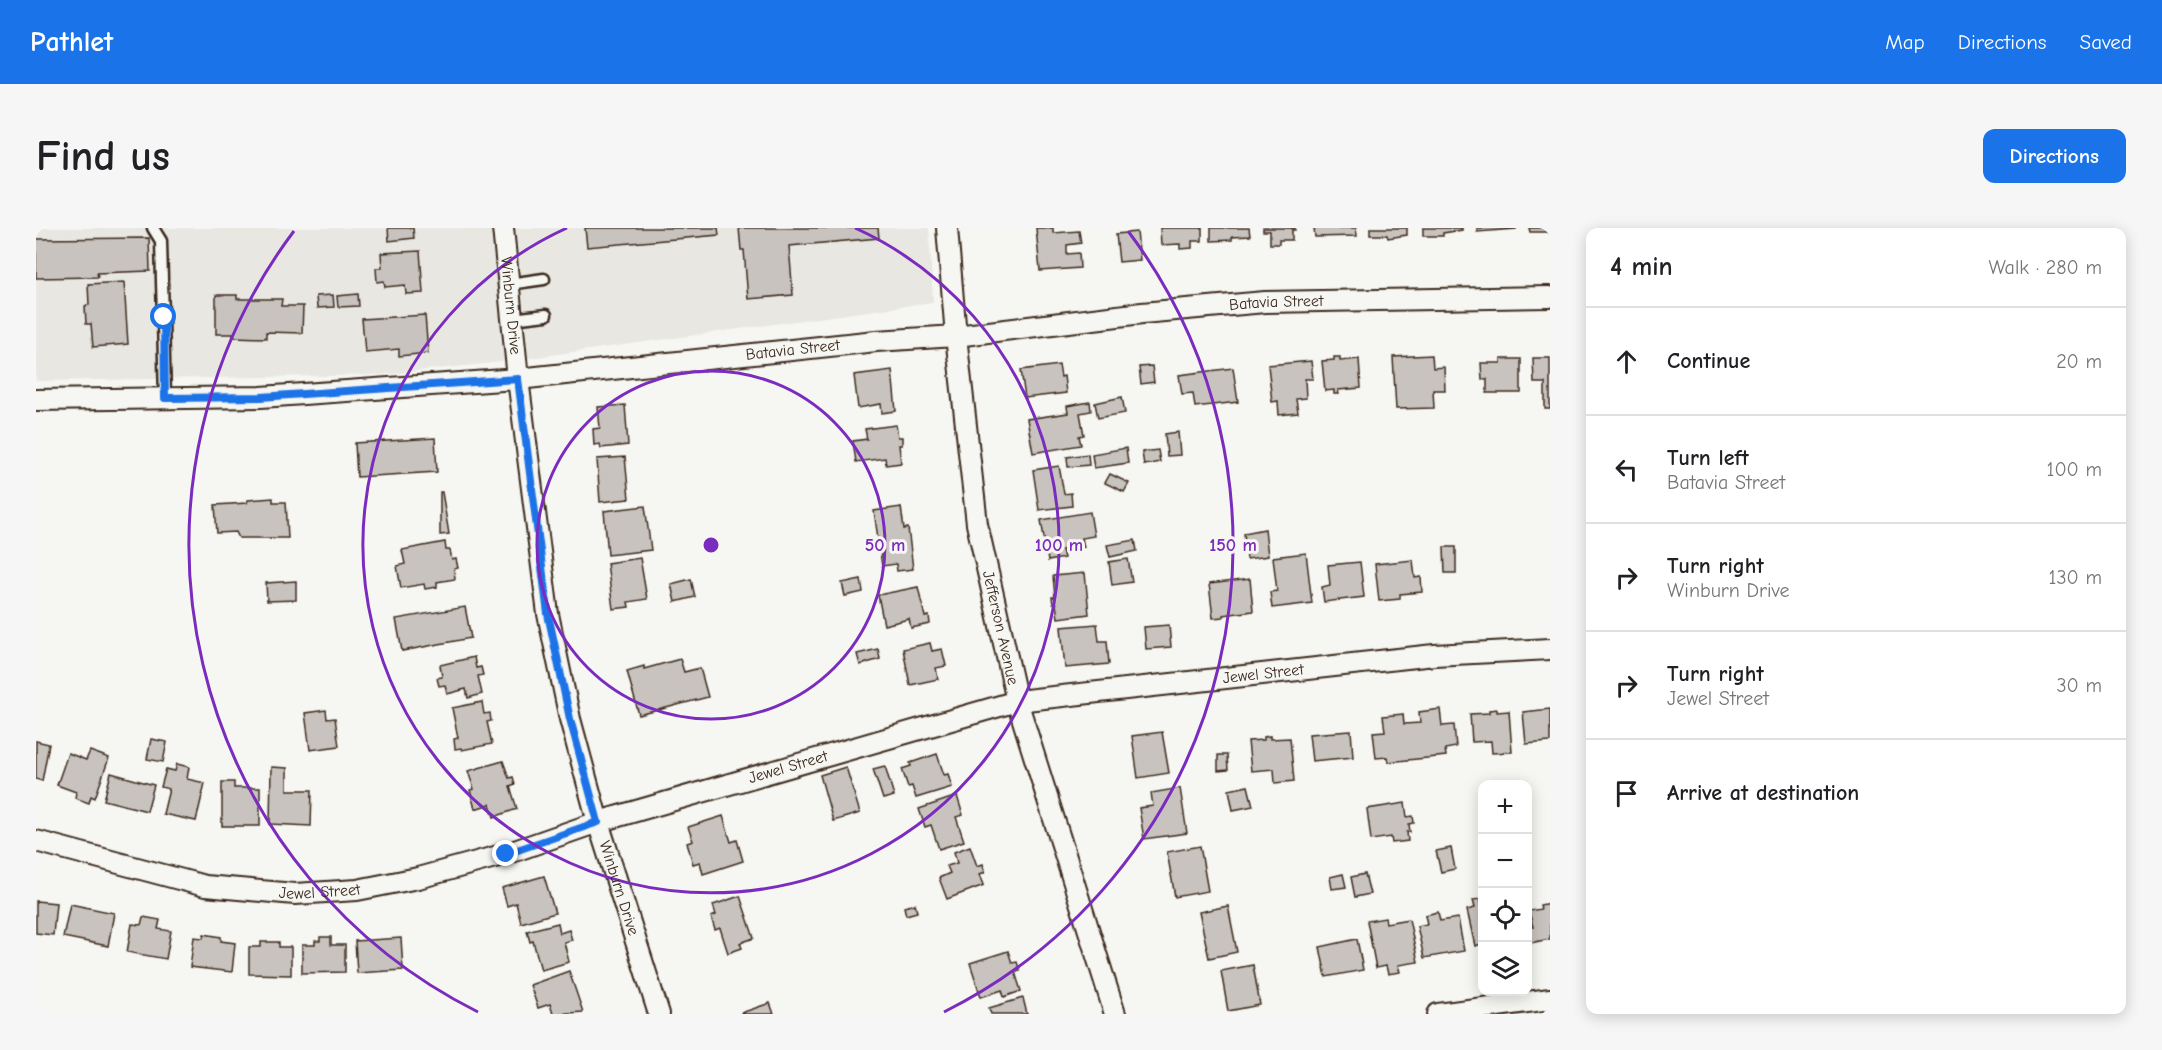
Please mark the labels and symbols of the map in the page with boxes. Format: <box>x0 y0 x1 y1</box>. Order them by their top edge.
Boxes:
street label: Winburn Drive <box>497 256 525 355</box>
street label: Batavia Street <box>1228 292 1324 314</box>
route start <box>150 303 176 329</box>
street label: Batavia Street <box>745 336 841 364</box>
centre of rings <box>701 535 721 555</box>
text: 50 m <box>865 535 905 556</box>
text: 100 m <box>1035 535 1083 556</box>
text: 150 m <box>1209 535 1257 556</box>
street label: Jefferson Avenue <box>979 569 1022 687</box>
street label: Jewel Street <box>1222 660 1305 687</box>
street label: Jewel Street <box>746 747 830 787</box>
street label: Winburn Drive <box>596 839 642 938</box>
route end <box>492 840 518 866</box>
street label: Jewel Street <box>278 880 363 903</box>

